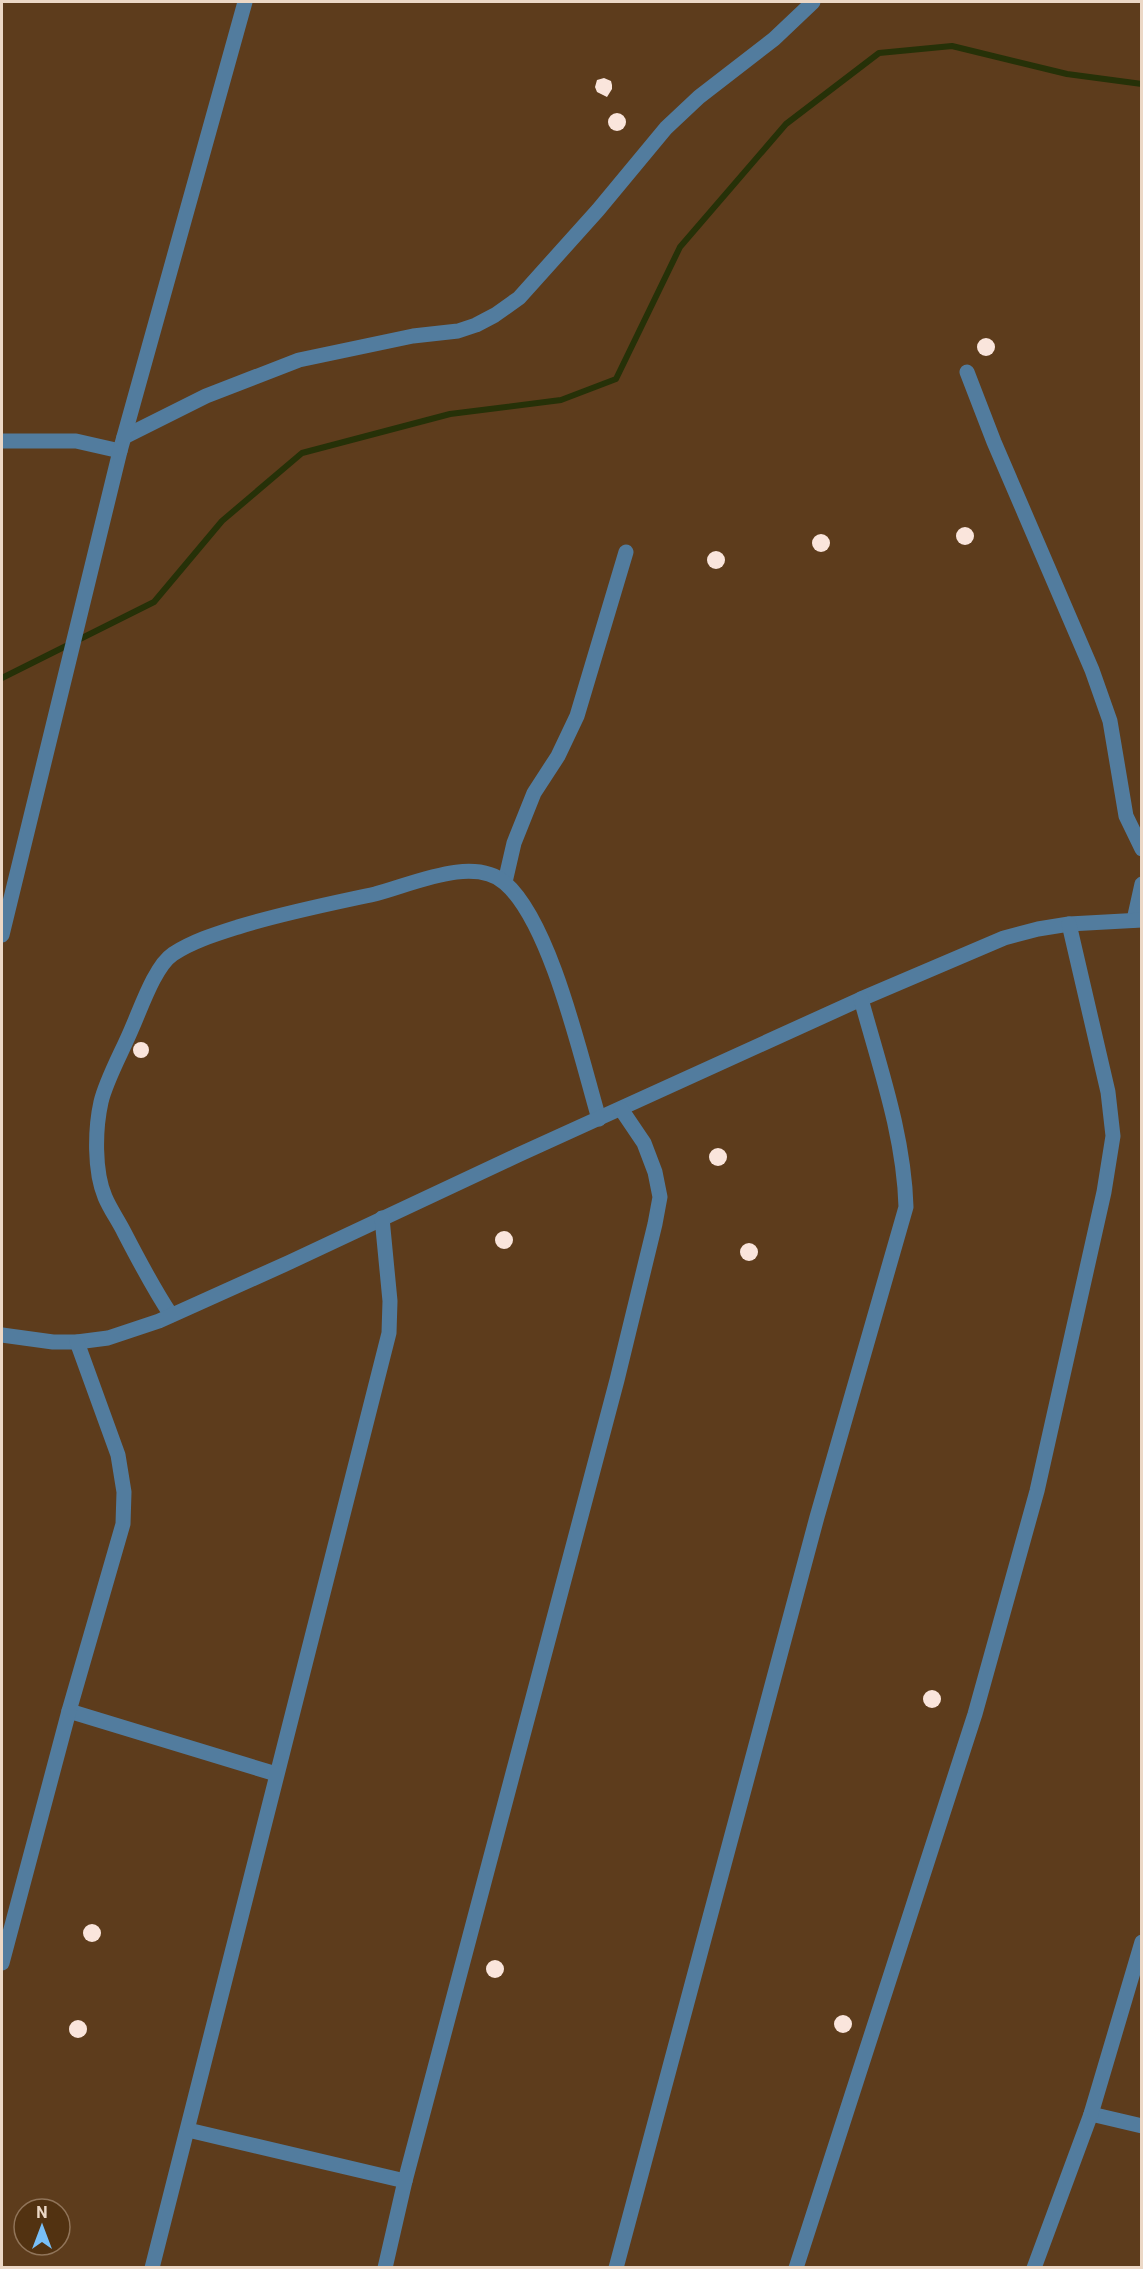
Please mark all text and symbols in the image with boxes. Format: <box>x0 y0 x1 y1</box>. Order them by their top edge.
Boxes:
north arrow <box>12 2197 72 2257</box>
text: N <box>36 2203 48 2222</box>

